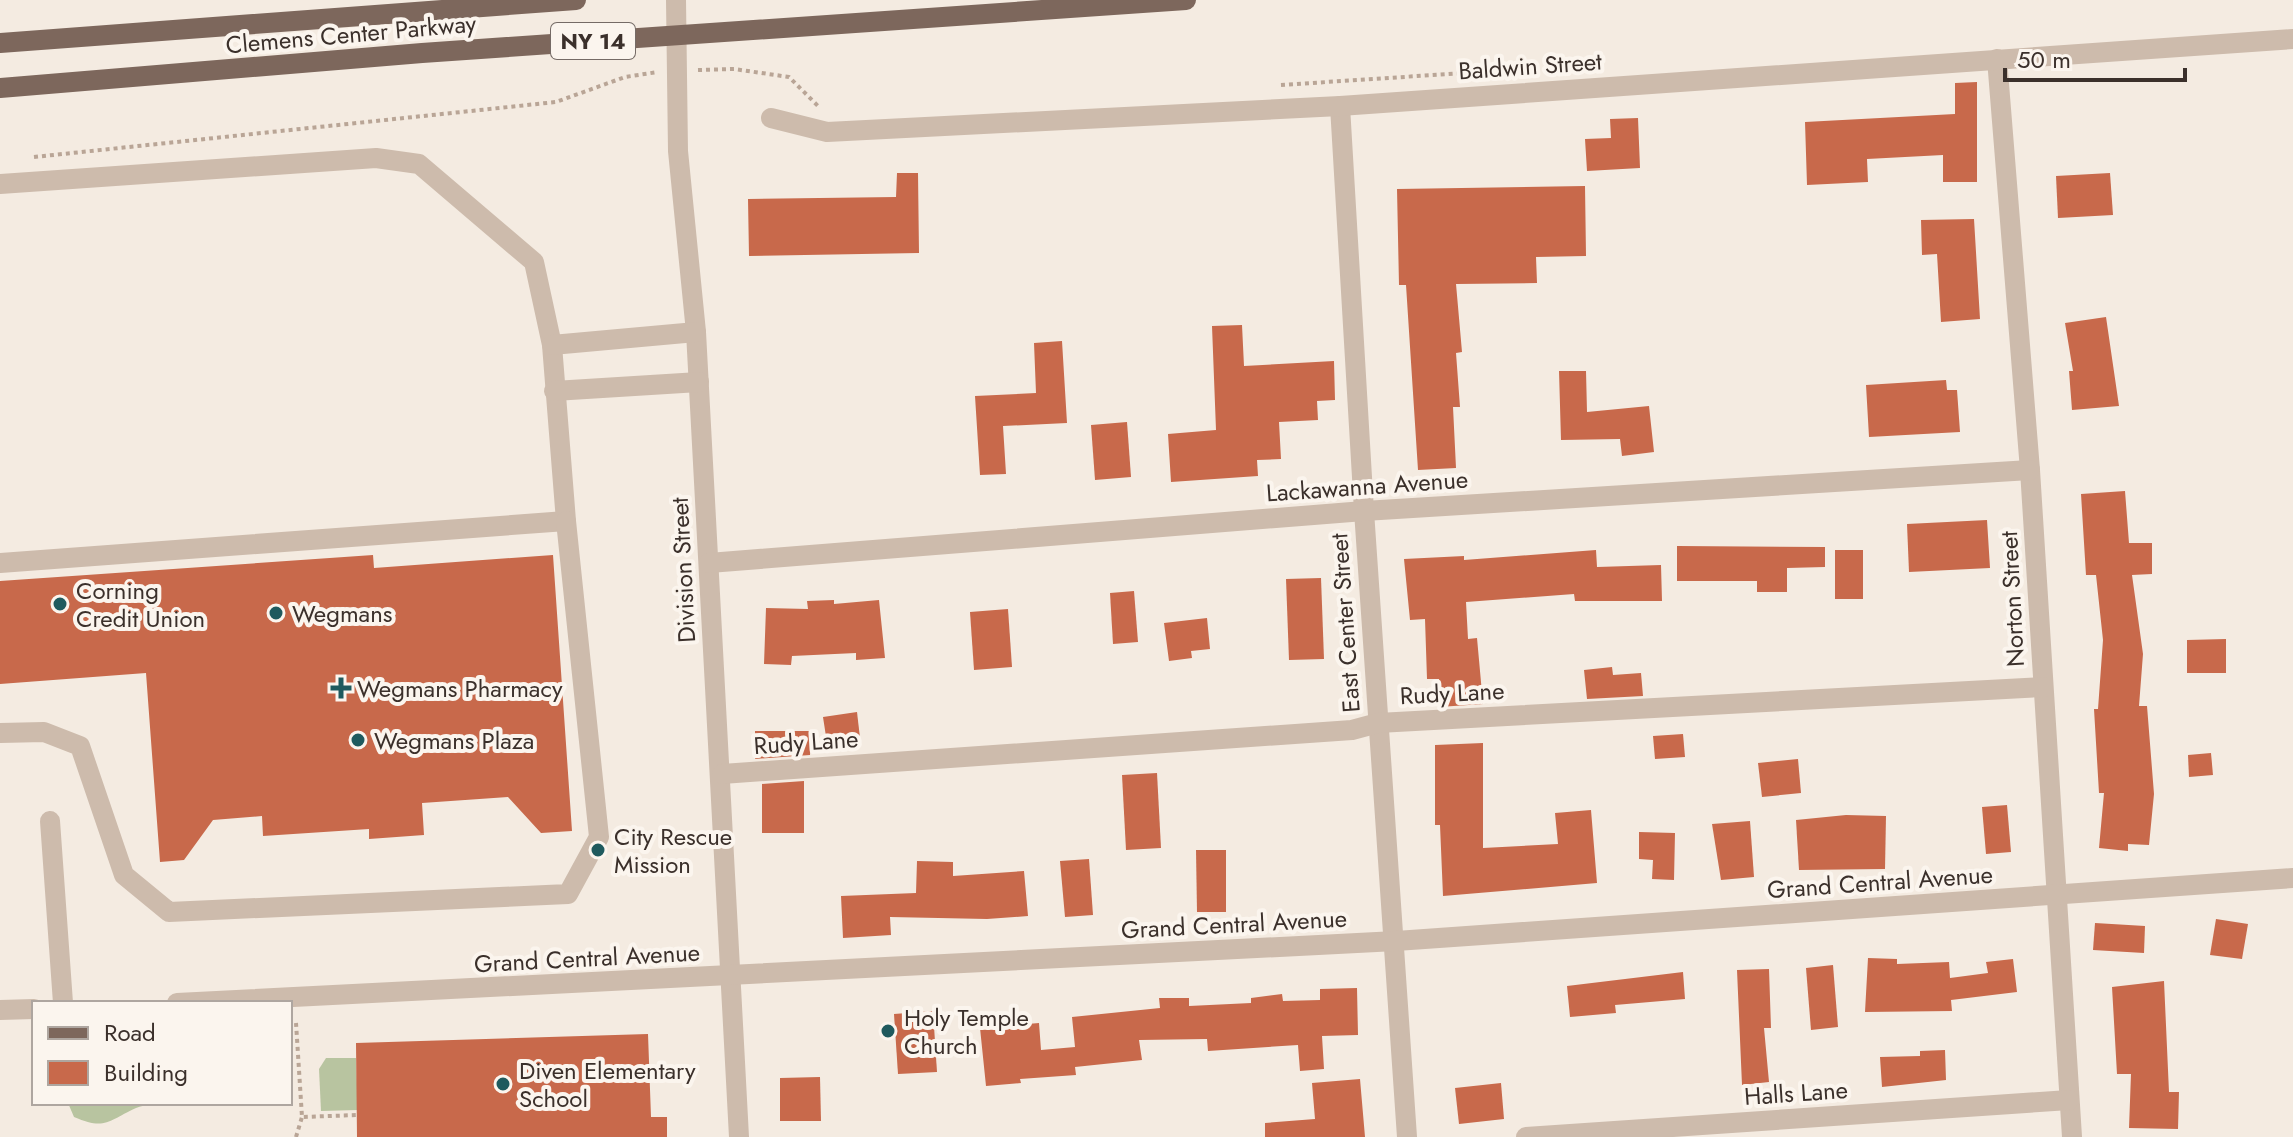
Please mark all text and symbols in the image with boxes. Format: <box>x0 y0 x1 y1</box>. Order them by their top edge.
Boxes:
street label: Clemens Center Parkway <box>224 6 478 62</box>
road number: NY 14 <box>551 23 635 59</box>
scale bar <box>2005 32 2185 82</box>
text: 50 m <box>2017 42 2071 77</box>
street label: Baldwin Street <box>1457 44 1603 88</box>
street label: Lackawanna Avenue <box>1265 461 1469 511</box>
street label: Division Street <box>662 496 704 644</box>
street label: Norton Street <box>1991 530 2033 668</box>
street label: East Center Street <box>1321 532 1369 714</box>
place label: Corning Credit Union <box>76 573 205 636</box>
marker: Corning Credit Union <box>51 595 69 613</box>
place label: Wegmans <box>292 596 392 631</box>
marker: Wegmans <box>267 604 285 622</box>
place label: Wegmans Pharmacy <box>357 671 563 706</box>
street label: Rudy Lane <box>1399 673 1505 713</box>
marker: Wegmans Pharmacy <box>332 679 350 697</box>
street label: Rudy Lane <box>753 721 859 763</box>
place label: Wegmans Plaza <box>374 723 534 758</box>
marker: Wegmans Plaza <box>349 731 367 749</box>
place label: City Rescue Mission <box>614 819 732 882</box>
marker: City Rescue Mission <box>589 841 607 859</box>
street label: Grand Central Avenue <box>1766 857 1994 907</box>
street label: Grand Central Avenue <box>1120 901 1348 947</box>
street label: Grand Central Avenue <box>473 935 701 981</box>
place label: Holy Temple Church <box>904 1000 1029 1063</box>
legend <box>32 1001 292 1105</box>
text: Road <box>104 1015 156 1050</box>
marker: Holy Temple Church <box>879 1022 897 1040</box>
place label: Diven Elementary School <box>519 1053 696 1116</box>
text: Building <box>104 1055 188 1090</box>
street label: Halls Lane <box>1743 1072 1849 1114</box>
marker: Diven Elementary School <box>494 1075 512 1093</box>

